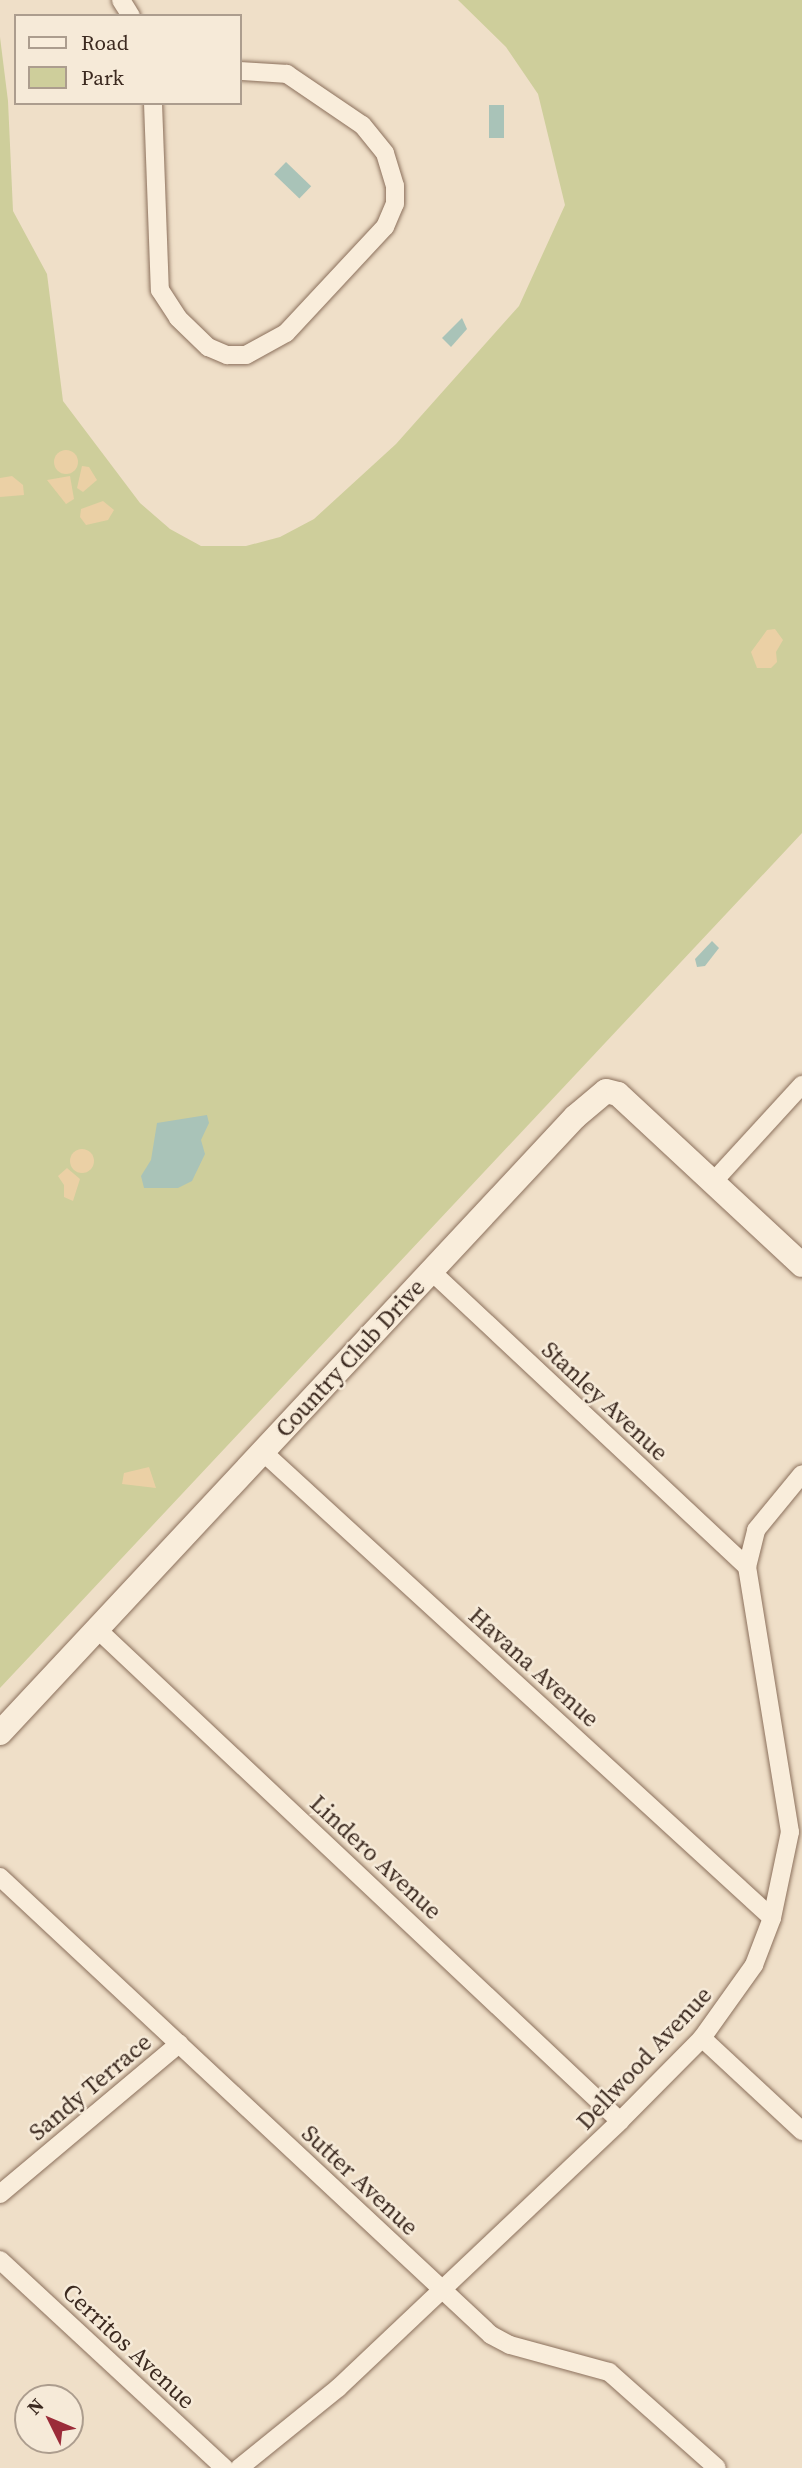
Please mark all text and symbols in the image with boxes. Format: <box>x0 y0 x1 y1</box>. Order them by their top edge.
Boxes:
legend <box>14 14 242 105</box>
text: Road <box>81 28 129 57</box>
text: Park <box>81 63 124 92</box>
street label: Country Club Drive <box>269 1273 431 1443</box>
street label: Stanley Avenue <box>536 1335 674 1467</box>
street label: Havana Avenue <box>463 1601 605 1733</box>
street label: Lindero Avenue <box>304 1789 448 1925</box>
street label: Dellwood Avenue <box>570 1980 718 2136</box>
street label: Sandy Terrace <box>23 2027 157 2147</box>
street label: Sutter Avenue <box>296 2119 424 2241</box>
street label: Cerritos Avenue <box>57 2277 201 2415</box>
north arrow <box>14 2384 84 2454</box>
text: N <box>21 2392 49 2420</box>

